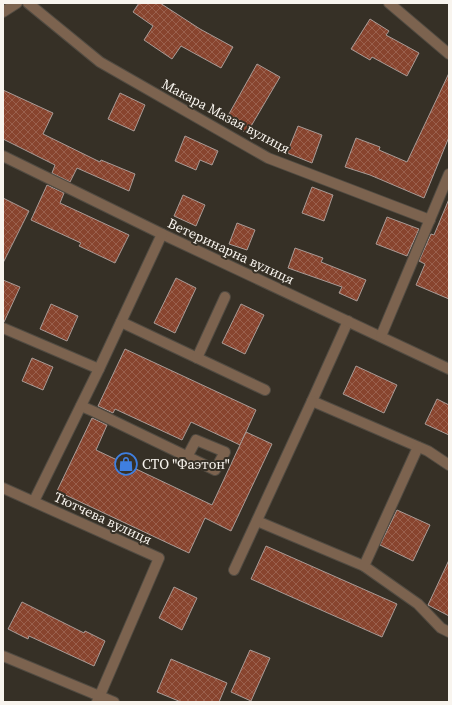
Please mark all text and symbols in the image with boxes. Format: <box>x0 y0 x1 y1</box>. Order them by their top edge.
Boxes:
street label: Макара Мазая вулиця <box>158 74 294 158</box>
street label: Ветеринарна вулиця <box>164 213 298 289</box>
shop icon: СТО "Фаэтон" <box>113 451 139 477</box>
place label: СТО "Фаэтон" <box>142 454 230 474</box>
street label: Тютчева вулиця <box>51 487 155 549</box>

